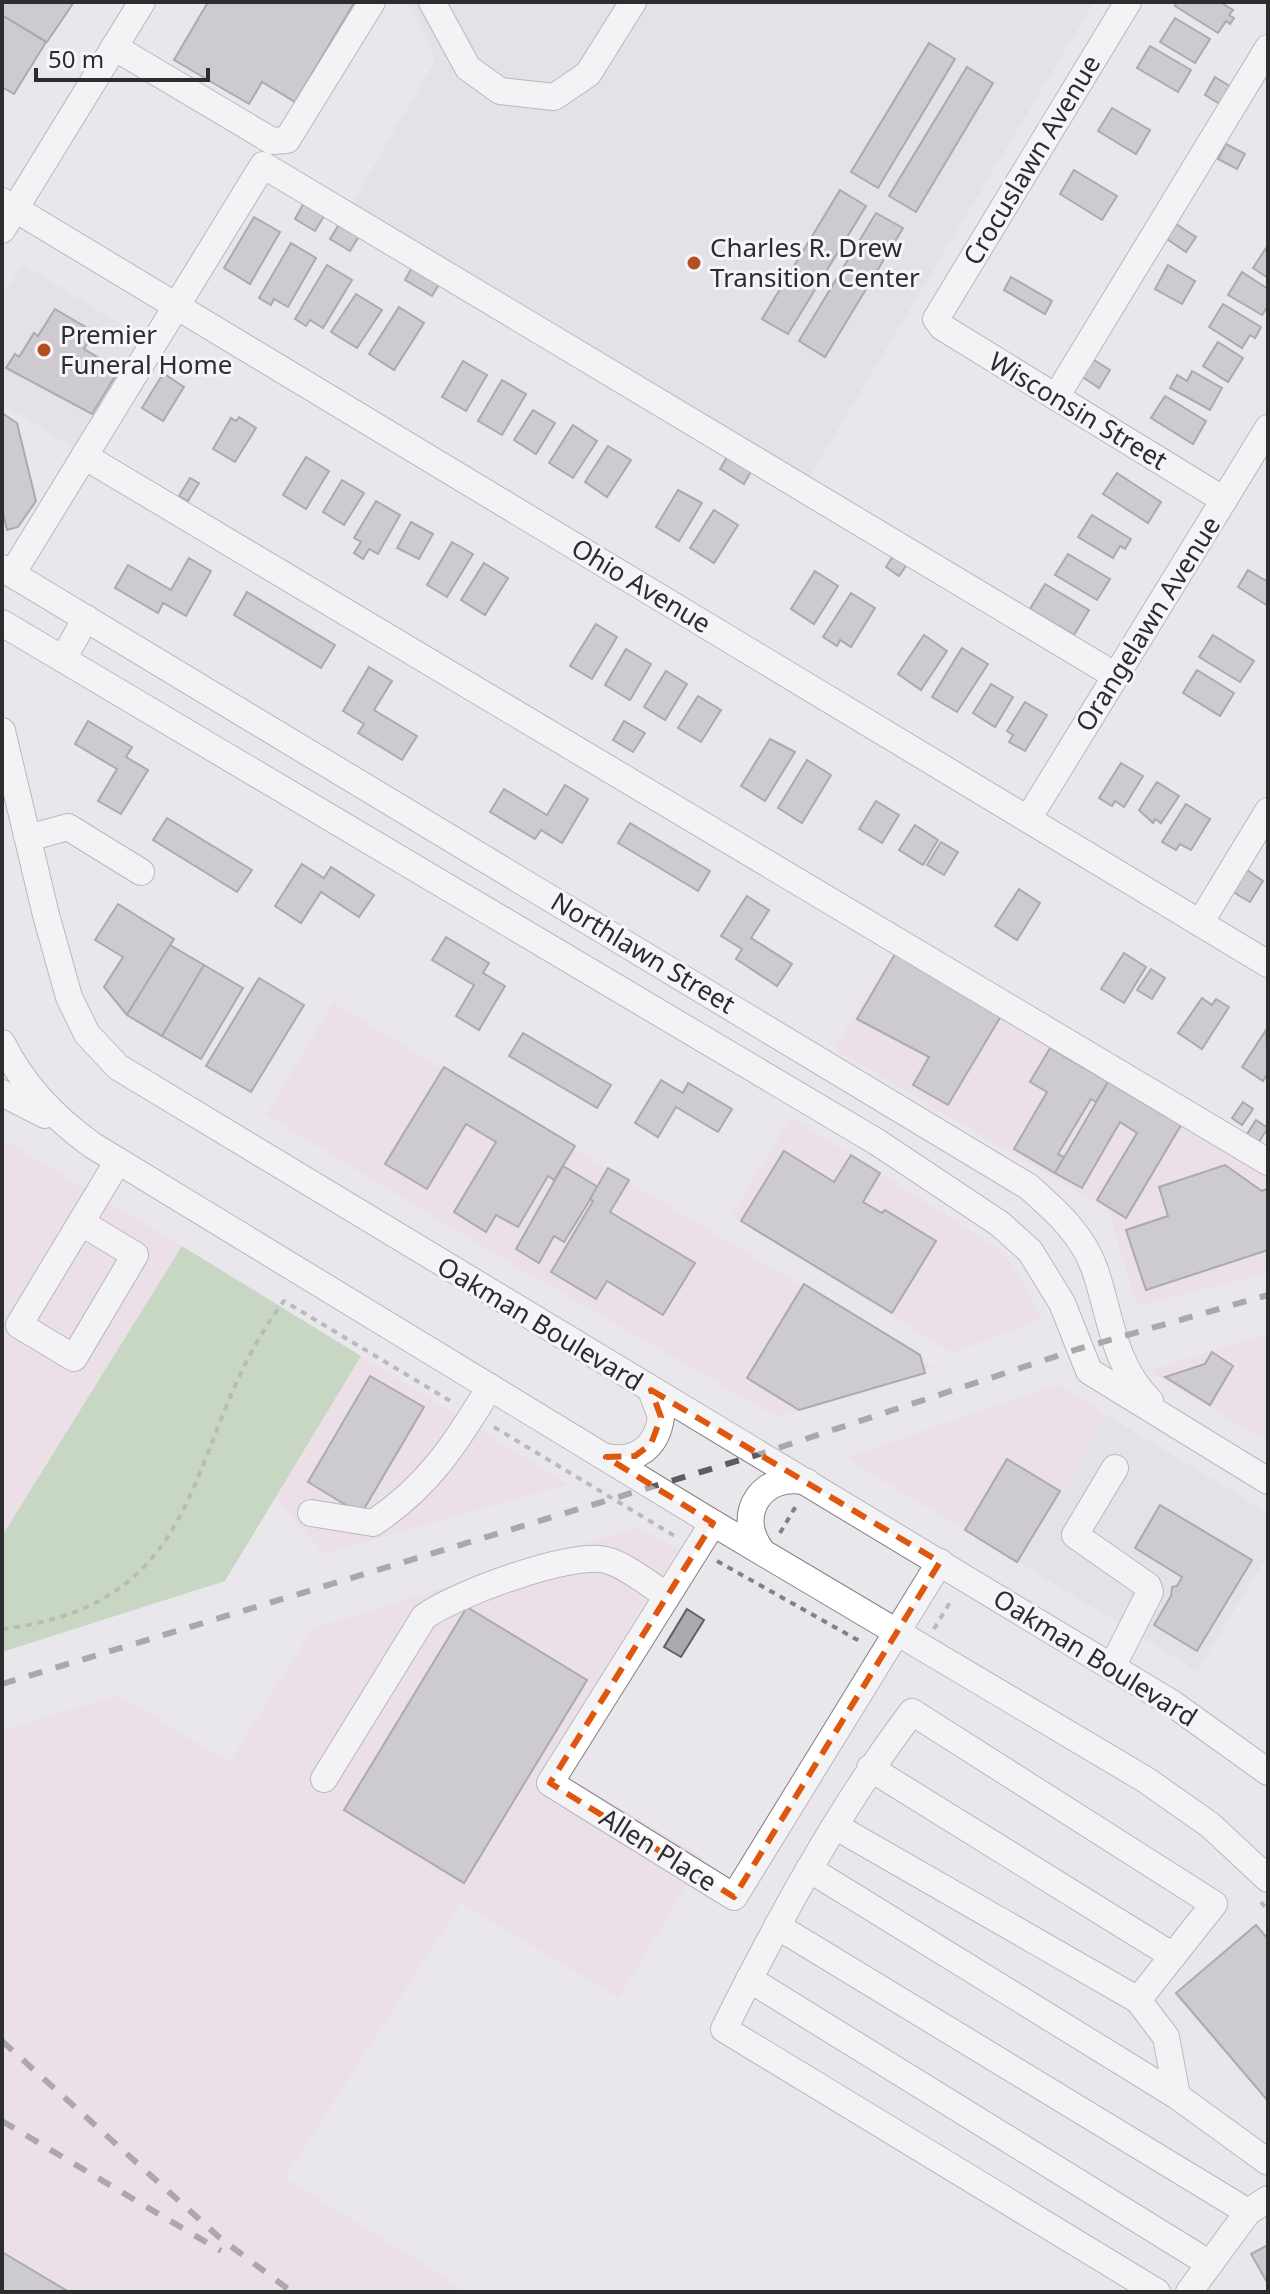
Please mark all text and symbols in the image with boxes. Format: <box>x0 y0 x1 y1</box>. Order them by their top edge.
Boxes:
scale bar <box>36 32 208 82</box>
text: 50 m <box>48 42 104 75</box>
street label: Crocuslawn Avenue <box>954 48 1108 271</box>
place label: Charles R. Drew Transition Center <box>710 229 920 295</box>
marker: Charles R. Drew Transition Center <box>685 254 703 272</box>
place label: Premier Funeral Home <box>60 316 233 382</box>
marker: Premier Funeral Home <box>35 341 53 359</box>
street label: Wisconsin Street <box>983 343 1174 478</box>
street label: Orangelawn Avenue <box>1066 509 1228 738</box>
street label: Ohio Avenue <box>565 529 718 641</box>
street label: Northlawn Street <box>545 883 742 1021</box>
street label: Oakman Boulevard <box>431 1247 650 1399</box>
street label: Oakman Boulevard <box>987 1580 1204 1734</box>
street label: Allen Place <box>593 1799 724 1899</box>

